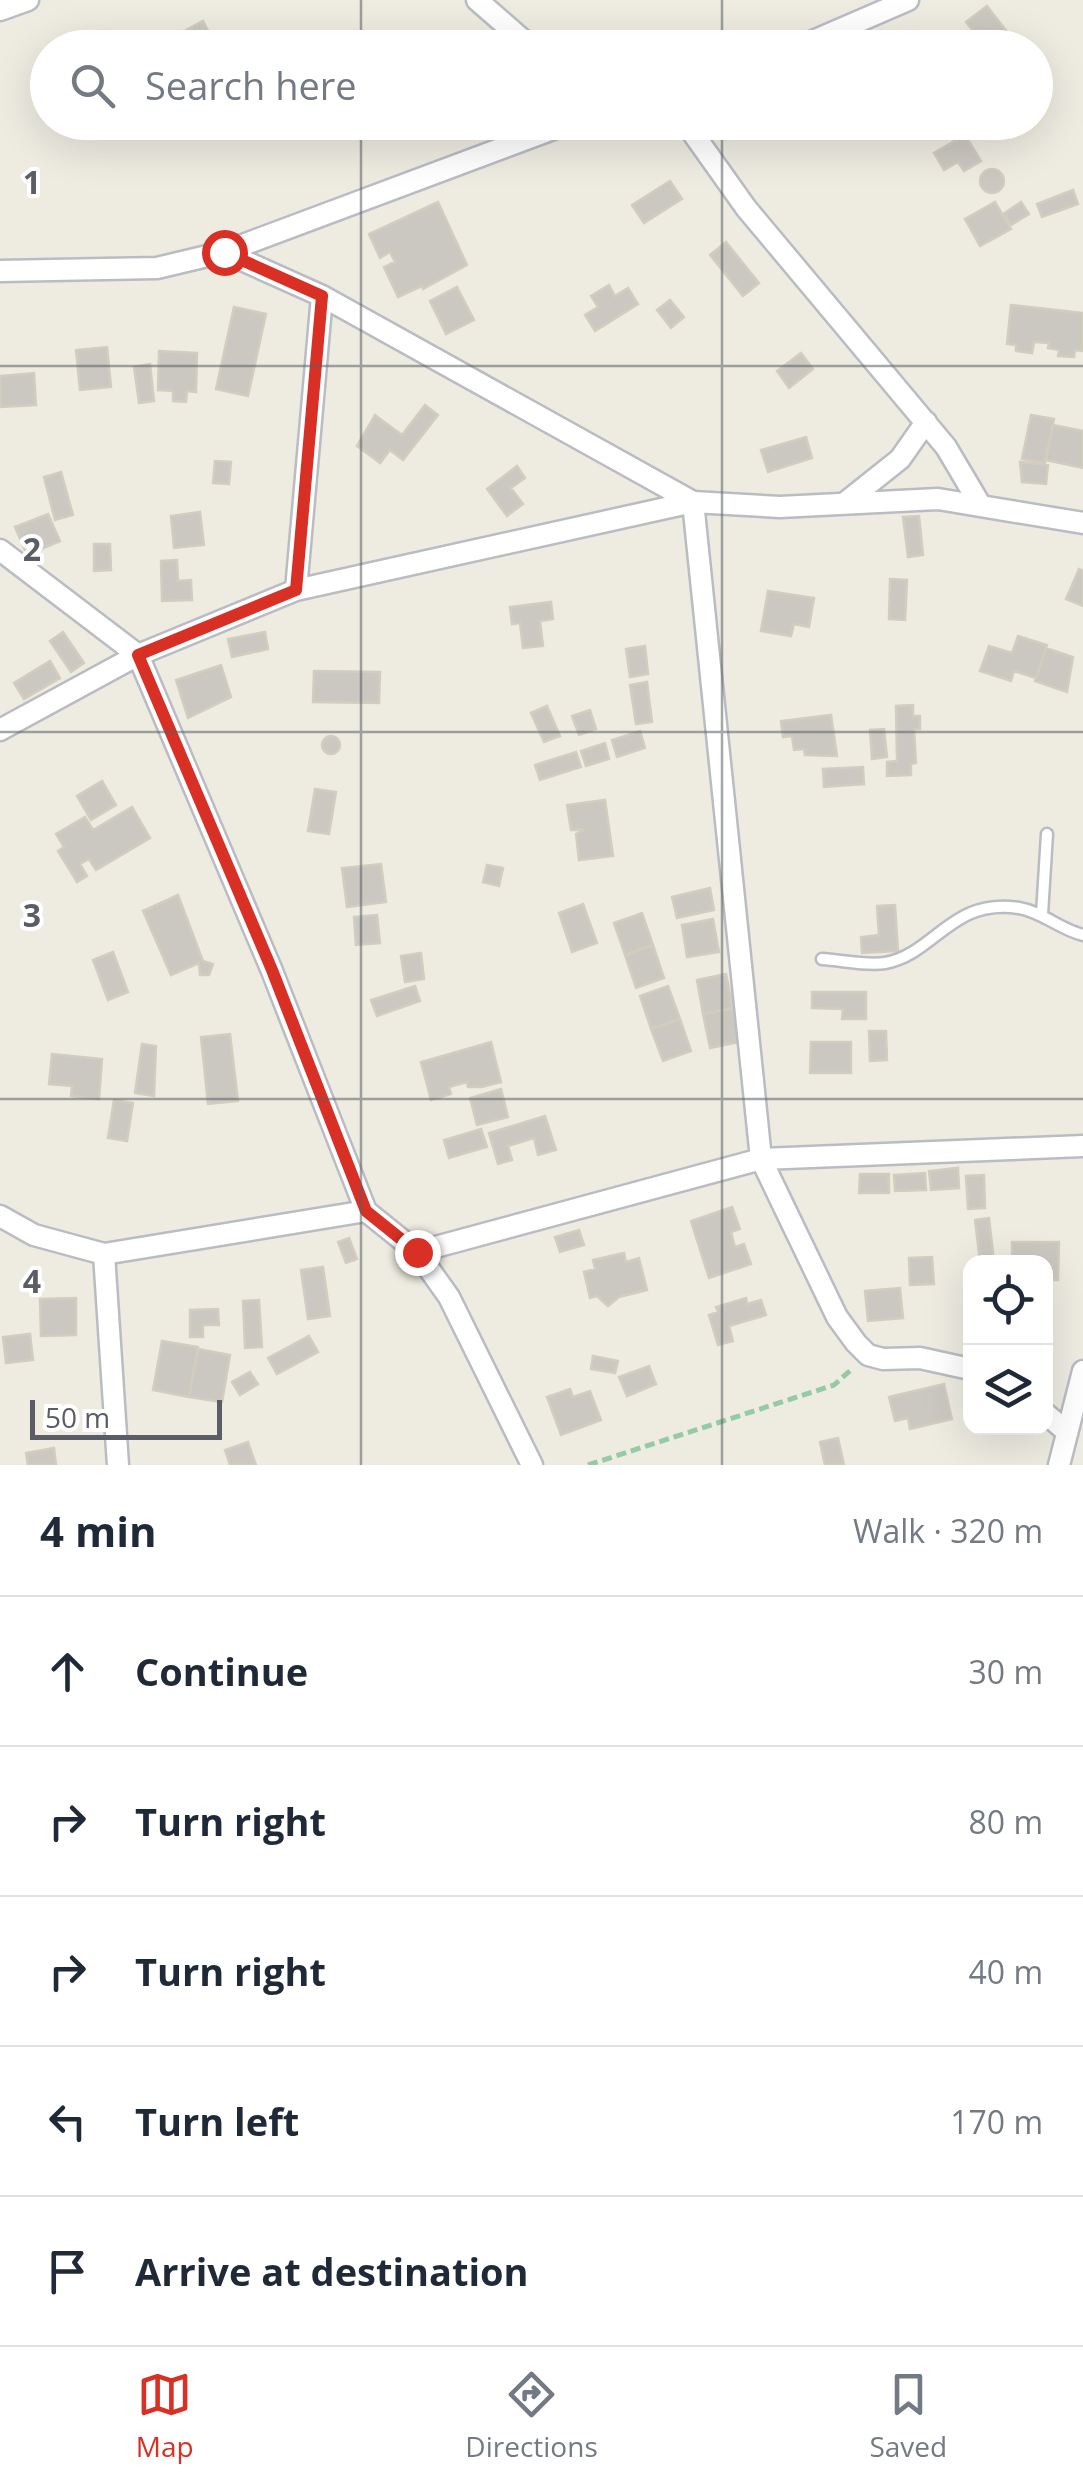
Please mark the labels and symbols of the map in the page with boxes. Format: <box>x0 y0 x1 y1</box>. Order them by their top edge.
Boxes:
text: 1 <box>23 160 41 203</box>
route start <box>202 230 248 276</box>
text: 2 <box>23 527 41 570</box>
text: 3 <box>23 893 41 936</box>
route end <box>395 1230 441 1276</box>
text: 4 <box>23 1259 41 1302</box>
scale bar <box>30 1395 222 1440</box>

